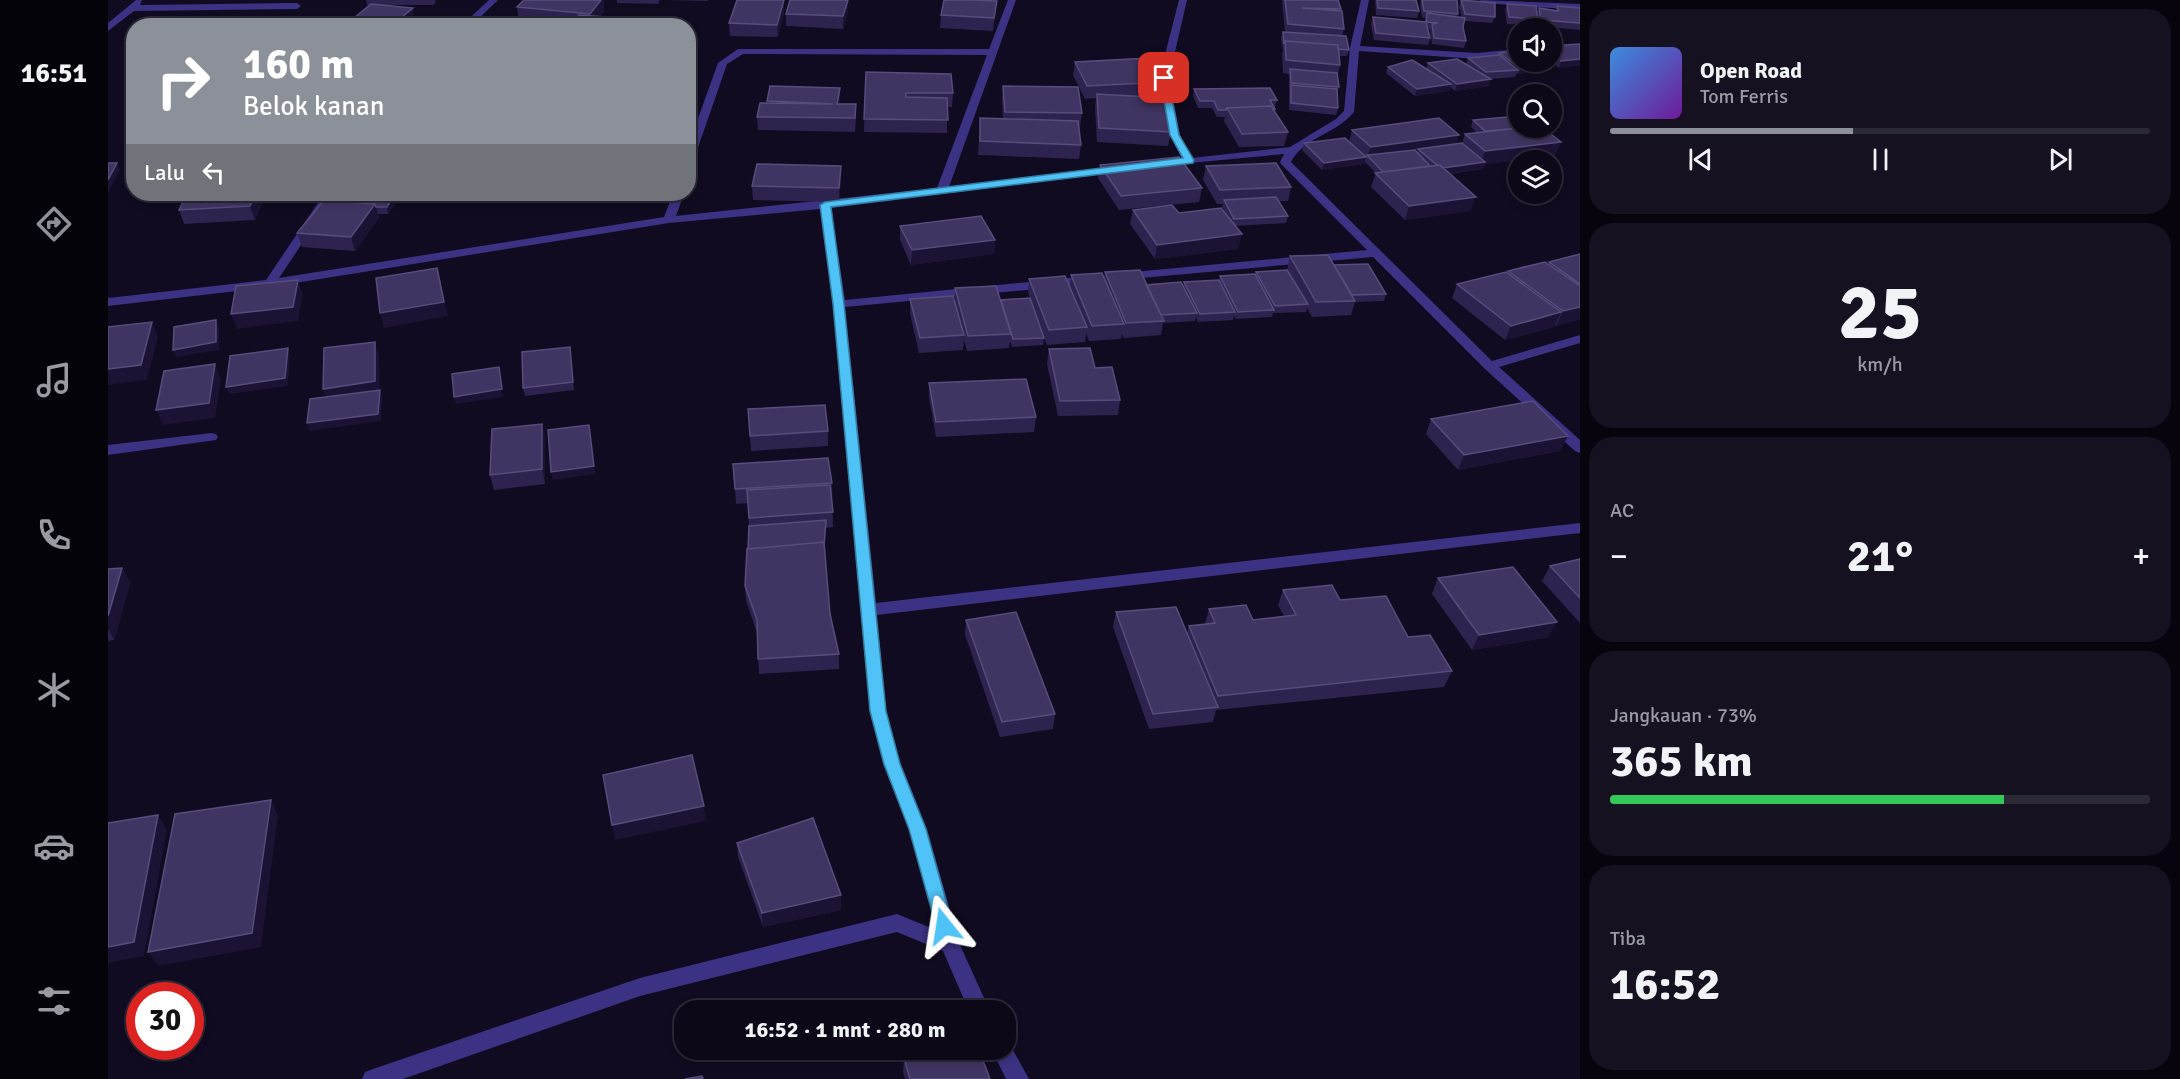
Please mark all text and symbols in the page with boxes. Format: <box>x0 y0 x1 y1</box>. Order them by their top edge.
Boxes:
map controls <box>1508 18 1562 204</box>
button: sound <box>1508 18 1562 72</box>
text: 160 m <box>243 39 354 90</box>
icon: right <box>144 42 222 120</box>
pin <box>1138 52 1189 103</box>
text: 16:51 <box>21 57 87 90</box>
text: Open Road <box>1700 57 1802 84</box>
icon: arrive <box>1147 61 1180 94</box>
button: search <box>1508 84 1562 138</box>
text: Tom Ferris <box>1700 84 1788 109</box>
text: Belok kanan <box>243 90 384 123</box>
icon: previous <box>1684 143 1717 176</box>
icon: pause <box>1864 143 1897 176</box>
icon: next <box>2044 143 2077 176</box>
button: layers <box>1508 150 1562 204</box>
icon: left <box>197 156 230 189</box>
text: Lalu <box>144 159 185 186</box>
icon: directions <box>33 203 75 245</box>
text: 25 <box>1838 265 1922 361</box>
text: km/h <box>1857 352 1903 377</box>
icon: music <box>33 359 75 401</box>
text: AC <box>1610 498 1634 523</box>
icon: phone <box>33 514 75 556</box>
text: 21° <box>1847 529 1913 584</box>
text: − <box>1610 536 1628 577</box>
text: + <box>2132 536 2150 577</box>
icon: climate <box>33 669 75 711</box>
text: Jangkauan · 73% <box>1610 703 1757 728</box>
text: 365 km <box>1610 734 1753 789</box>
icon: car <box>33 825 75 867</box>
position arrow <box>912 894 976 958</box>
text: Tiba <box>1610 926 1646 951</box>
text: 16:52 <box>1610 957 1720 1012</box>
icon: filters <box>33 980 75 1022</box>
speed limit sign: 30 <box>126 982 204 1060</box>
text: 16:52 · 1 mnt · 280 m <box>745 1016 945 1043</box>

